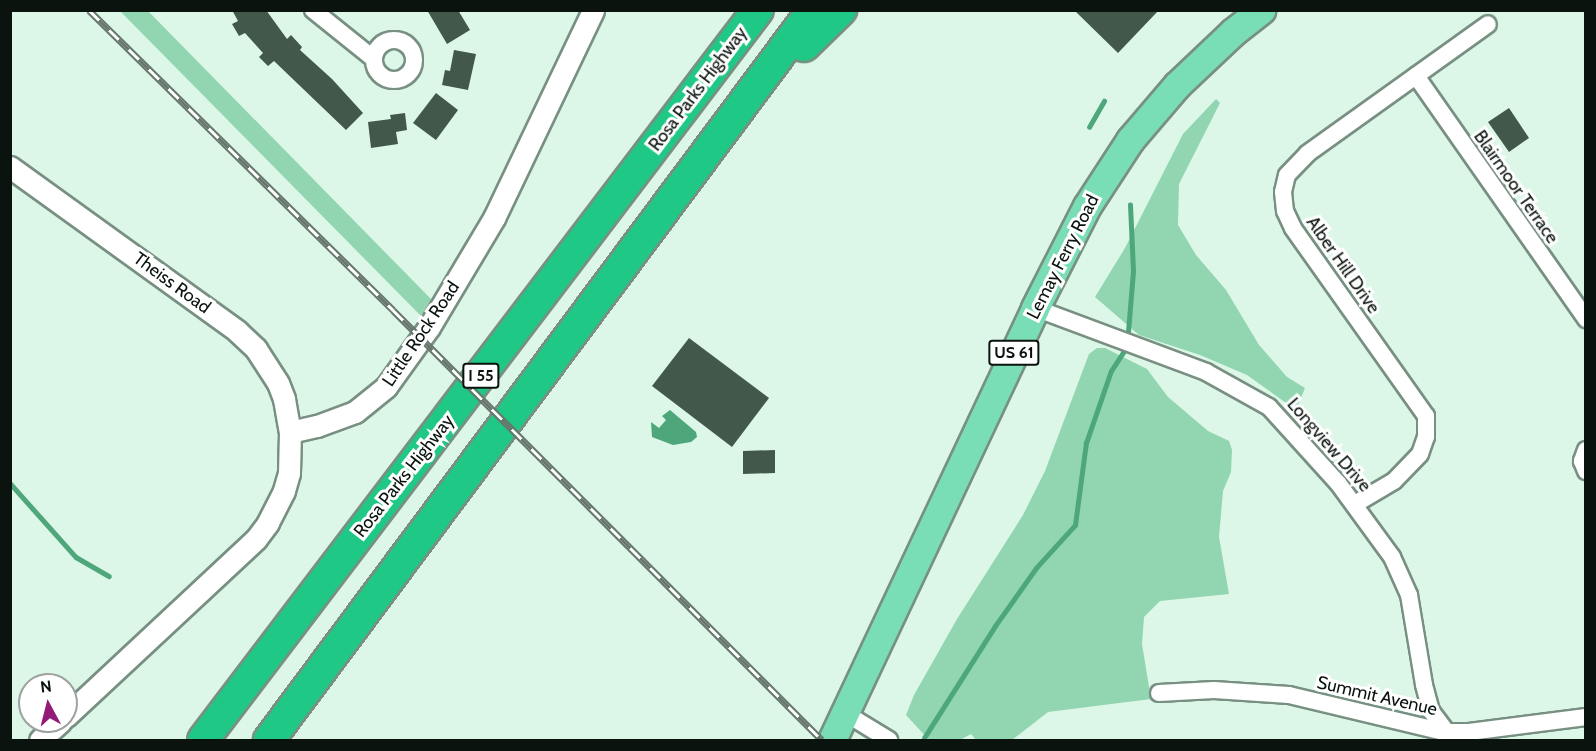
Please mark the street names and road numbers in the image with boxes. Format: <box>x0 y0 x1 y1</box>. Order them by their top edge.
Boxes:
street label: Rosa Parks Highway <box>644 23 752 155</box>
street label: Blairmoor Terrace <box>1469 126 1563 248</box>
street label: Lemay Ferry Road <box>1022 191 1104 323</box>
street label: Alber Hill Drive <box>1302 212 1384 318</box>
street label: Theiss Road <box>129 248 215 318</box>
street label: Little Rock Road <box>378 277 464 391</box>
road number: US 61 <box>987 340 1041 366</box>
road number: I 55 <box>462 363 500 389</box>
street label: Longview Drive <box>1282 394 1376 496</box>
street label: Rosa Parks Highway <box>349 410 459 542</box>
street label: Summit Avenue <box>1315 672 1439 720</box>

